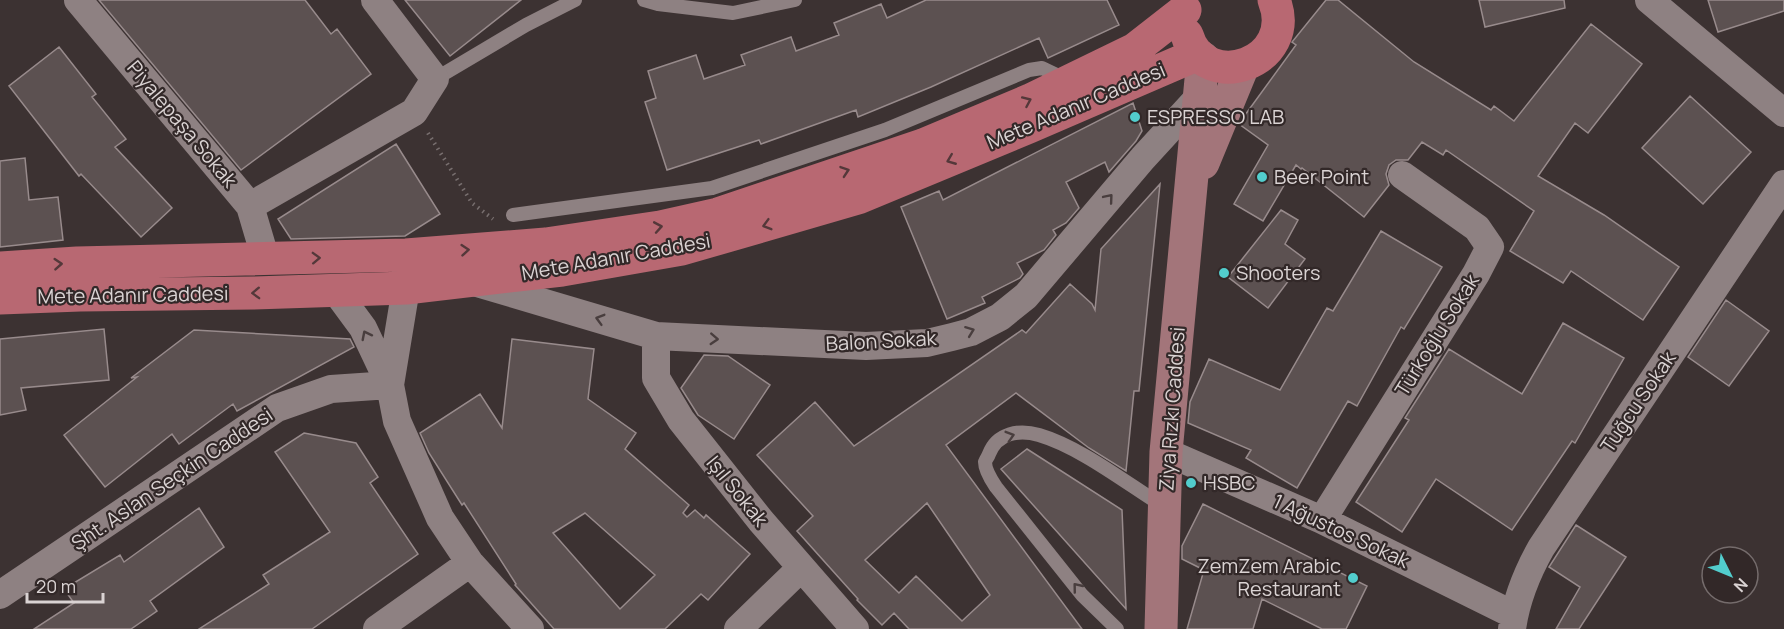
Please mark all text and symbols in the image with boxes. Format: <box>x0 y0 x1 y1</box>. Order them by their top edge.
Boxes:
street label: Piyalepaşa Sokak <box>121 55 244 194</box>
street label: Mete Adanır Caddesi <box>983 56 1169 155</box>
one-way arrow <box>1020 97 1031 109</box>
place label: ESPRESSO LAB <box>1147 103 1284 130</box>
marker: ESPRESSO LAB <box>1128 110 1142 124</box>
one-way arrow <box>946 152 957 165</box>
place label: Beer Point <box>1274 163 1369 190</box>
one-way arrow <box>839 166 850 179</box>
marker: Beer Point <box>1255 170 1269 184</box>
one-way arrow <box>1102 194 1113 205</box>
one-way arrow <box>763 218 773 230</box>
one-way arrow <box>653 221 663 234</box>
street label: Mete Adanır Caddesi <box>519 227 712 286</box>
one-way arrow <box>460 244 469 257</box>
one-way arrow <box>312 251 321 264</box>
one-way arrow <box>54 258 63 271</box>
place label: Shooters <box>1236 259 1320 286</box>
marker: Shooters <box>1217 266 1231 280</box>
street label: Türkoğlu Sokak <box>1388 268 1485 401</box>
street label: Mete Adanır Caddesi <box>37 279 229 310</box>
one-way arrow <box>251 287 260 300</box>
one-way arrow <box>595 314 606 326</box>
street label: Balon Sokak <box>825 324 938 357</box>
one-way arrow <box>964 326 975 338</box>
street label: Ziya Rızkı Caddesi <box>1152 326 1191 492</box>
one-way arrow <box>362 331 373 342</box>
one-way arrow <box>710 333 719 346</box>
street label: Tuğcu Sokak <box>1594 345 1682 458</box>
street label: Şht. Aslan Seçkin Caddesi <box>66 401 278 556</box>
one-way arrow <box>1004 431 1014 443</box>
street label: Işıl Sokak <box>701 450 775 533</box>
place label: HSBC <box>1203 469 1256 496</box>
marker: HSBC <box>1184 476 1198 490</box>
street label: 1 Ağustos Sokak <box>1269 487 1415 574</box>
north arrow <box>1700 545 1760 605</box>
place label: ZemZem Arabic Restaurant <box>1198 552 1341 602</box>
scale bar <box>27 566 104 604</box>
marker: ZemZem Arabic Restaurant <box>1346 571 1360 585</box>
text: 20 m <box>36 574 76 598</box>
text: N <box>1729 574 1753 597</box>
one-way arrow <box>1073 583 1084 594</box>

